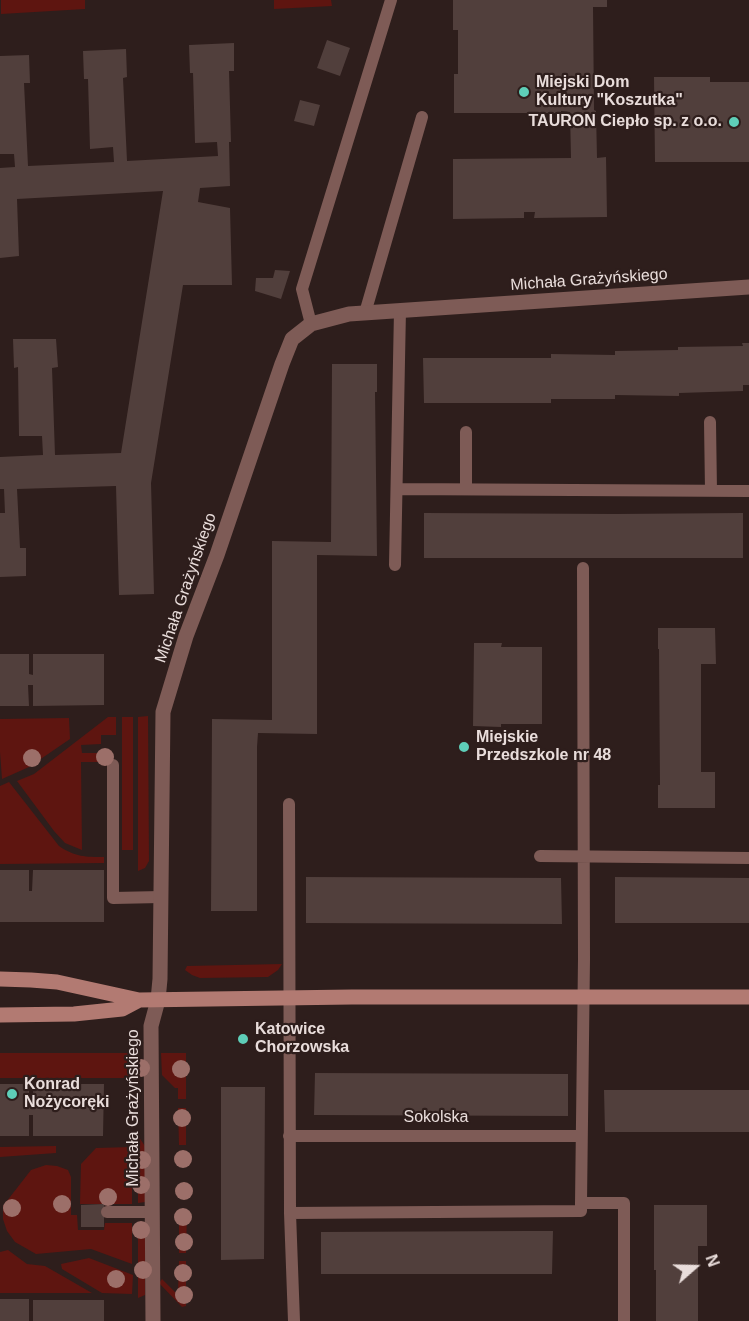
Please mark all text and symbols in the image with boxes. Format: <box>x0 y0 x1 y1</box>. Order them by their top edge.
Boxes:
place label: Miejski Dom Kultury "Koszutka" <box>536 73 683 111</box>
marker: Miejski Dom Kultury "Koszutka" <box>517 85 531 99</box>
place label: TAURON Ciepło sp. z o.o. <box>529 112 722 132</box>
marker: TAURON Ciepło sp. z o.o. <box>727 115 741 129</box>
street label: Michała Grażyńskiego <box>510 265 668 295</box>
street label: Michała Grażyńskiego <box>151 510 221 666</box>
place label: Miejskie Przedszkole nr 48 <box>476 728 611 766</box>
marker: Miejskie Przedszkole nr 48 <box>457 740 471 754</box>
place label: Katowice Chorzowska <box>255 1020 349 1058</box>
street label: Michała Grażyńskiego <box>124 1029 144 1187</box>
marker: Katowice Chorzowska <box>236 1032 250 1046</box>
place label: Konrad Nożycoręki <box>24 1075 109 1113</box>
marker: Konrad Nożycoręki <box>5 1087 19 1101</box>
street label: Sokolska <box>404 1108 468 1128</box>
north arrow <box>665 1237 725 1297</box>
text: N <box>702 1252 722 1269</box>

